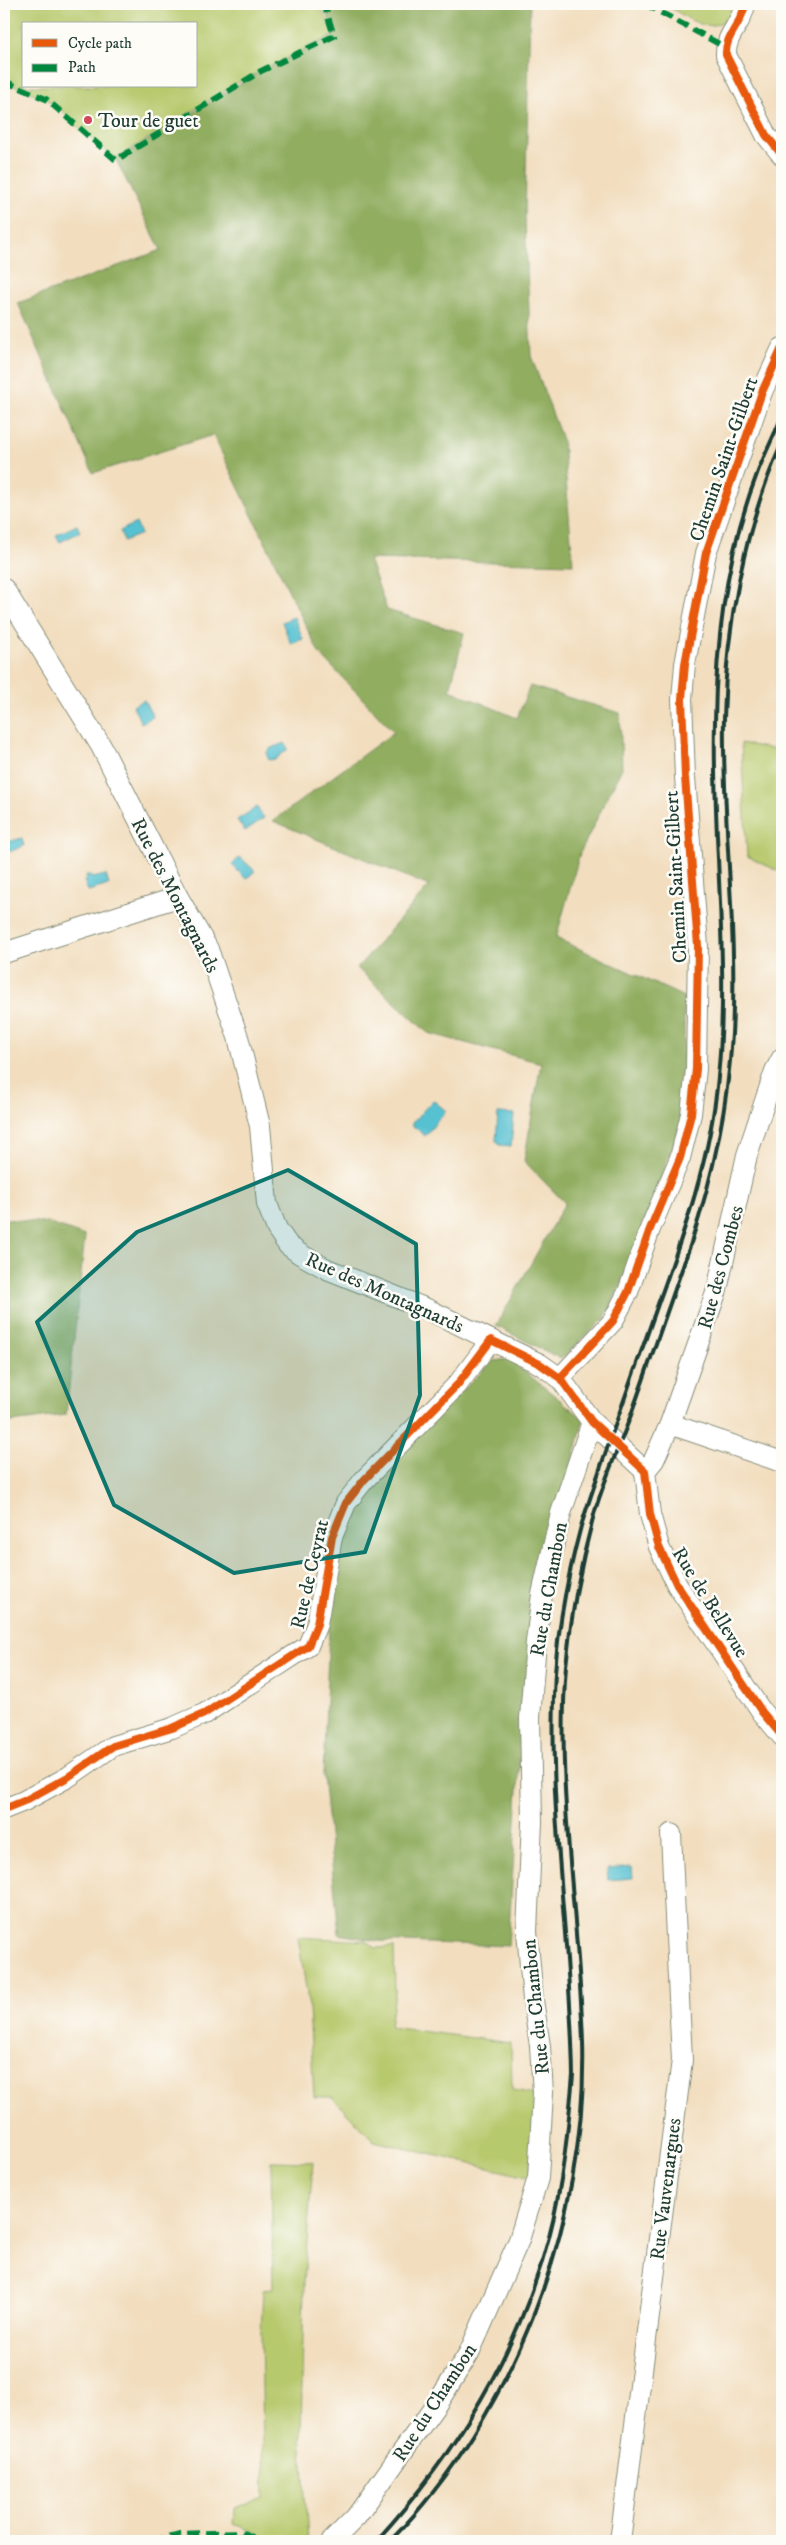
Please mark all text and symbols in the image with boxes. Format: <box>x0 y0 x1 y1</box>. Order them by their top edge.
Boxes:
legend <box>22 22 198 88</box>
text: Cycle path <box>68 34 132 53</box>
text: Path <box>68 58 96 77</box>
place label: Tour de guet <box>98 109 199 134</box>
marker: Tour de guet <box>82 114 94 126</box>
street label: Chemin Saint-Gilbert <box>685 374 764 545</box>
street label: Chemin Saint-Gilbert <box>659 790 693 964</box>
street label: Rue des Montagnards <box>125 814 225 978</box>
street label: Rue des Combes <box>693 1202 750 1332</box>
street label: Rue des Montagnards <box>301 1247 468 1340</box>
street label: Rue de Ceyrat <box>286 1517 335 1631</box>
street label: Rue du Chambon <box>525 1519 574 1659</box>
street label: Rue de Bellevue <box>666 1543 754 1663</box>
street label: Rue du Chambon <box>517 1937 556 2076</box>
street label: Rue Vauvenargues <box>645 2116 688 2262</box>
street label: Rue du Chambon <box>388 2338 483 2467</box>

